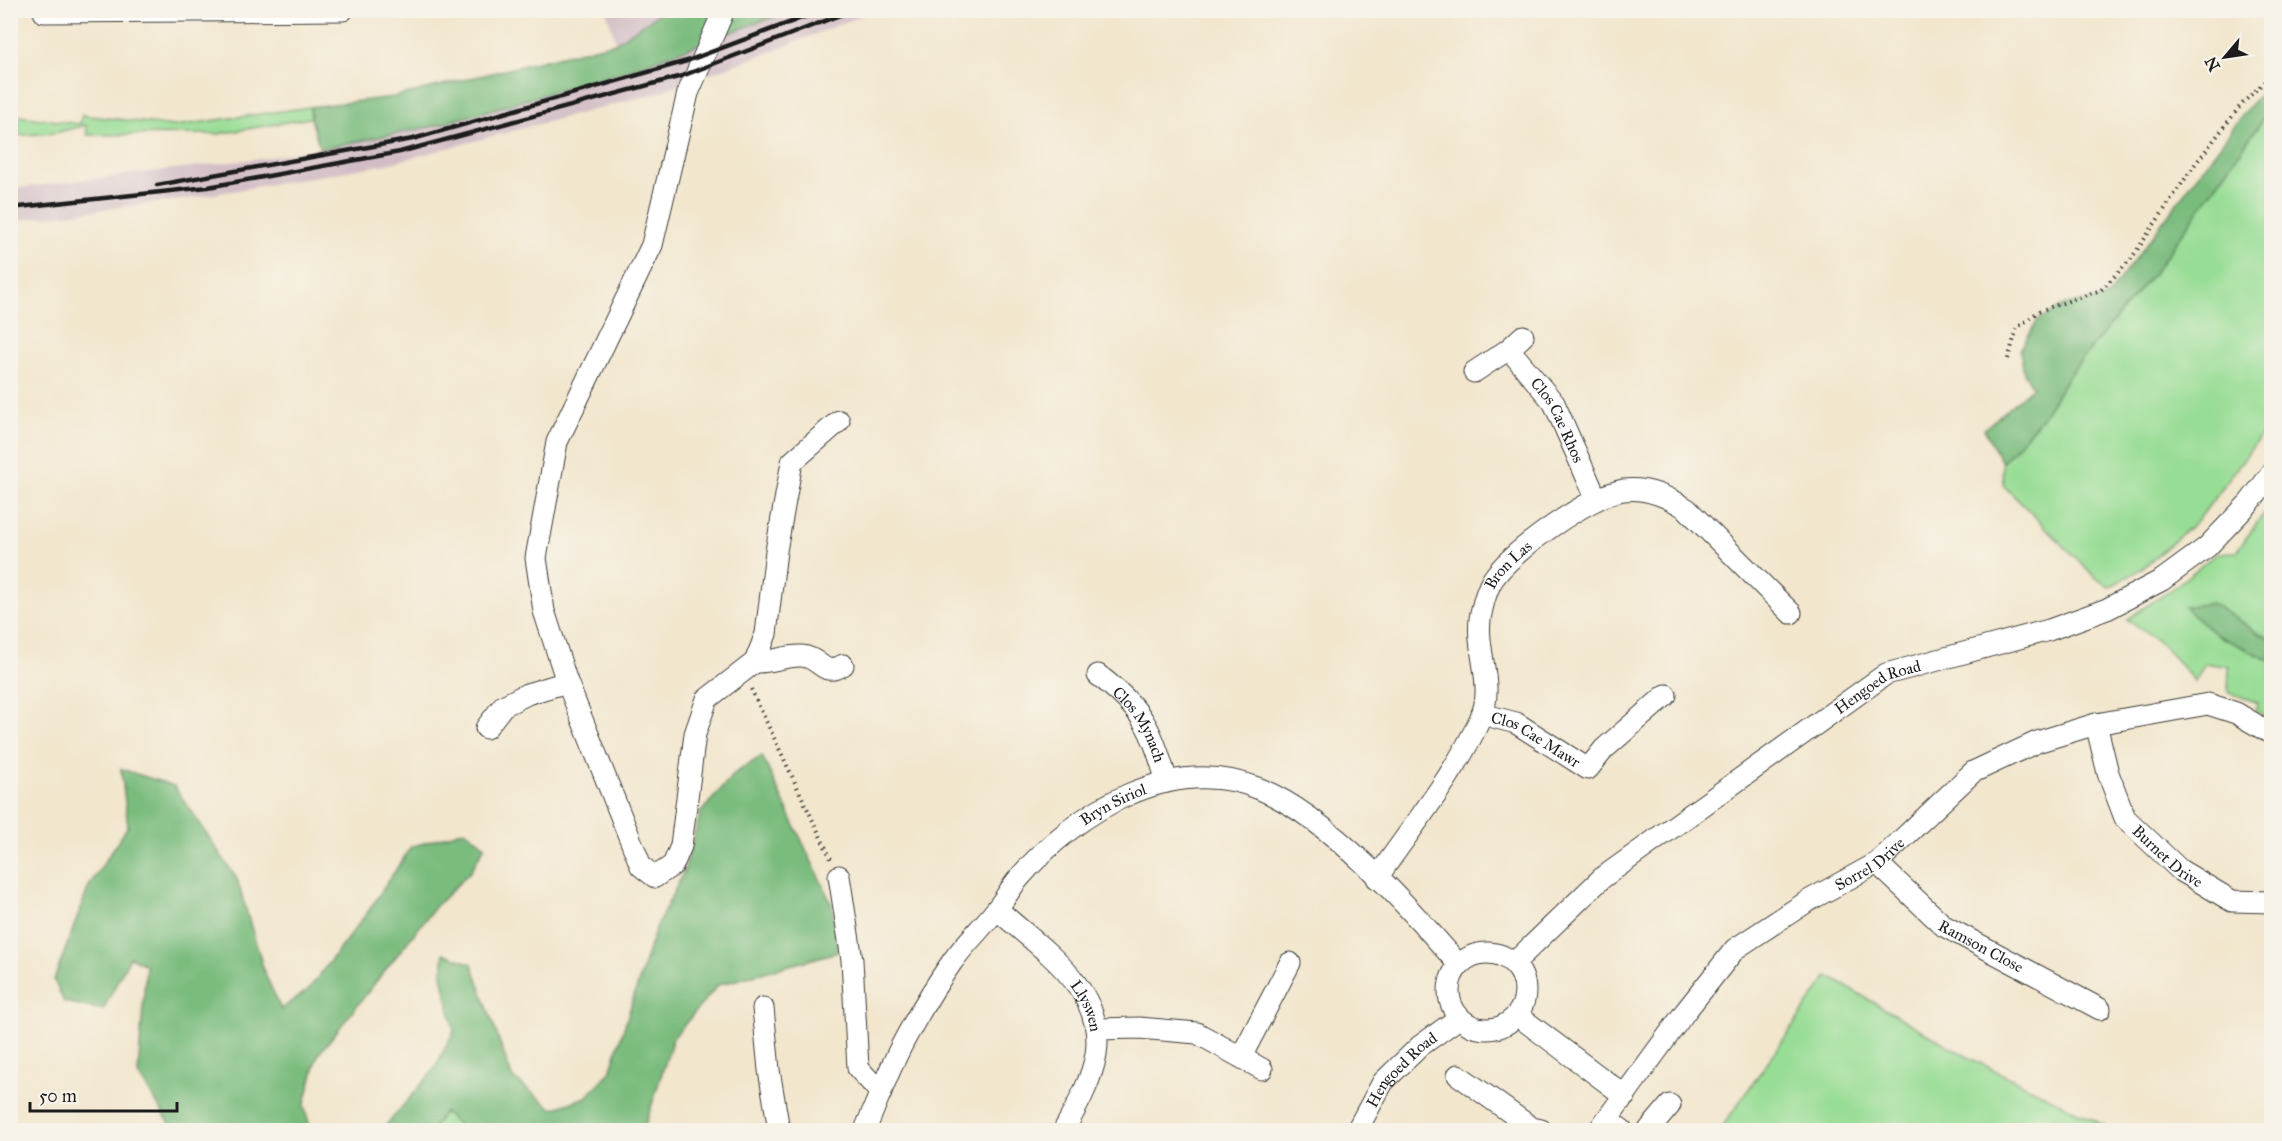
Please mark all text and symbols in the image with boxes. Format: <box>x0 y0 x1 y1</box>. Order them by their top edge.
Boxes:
north arrow <box>2195 27 2255 87</box>
text: N <box>2201 53 2224 75</box>
street label: Clos Cae Rhos <box>1527 374 1588 466</box>
street label: Bron Las <box>1480 536 1536 592</box>
street label: Hengoed Road <box>1831 656 1923 718</box>
street label: Clos Mynach <box>1109 683 1169 765</box>
street label: Clos Cae Mawr <box>1489 708 1584 772</box>
street label: Bryn Siriol <box>1076 779 1149 829</box>
street label: Burnet Drive <box>2128 821 2206 892</box>
street label: Sorrel Drive <box>1832 833 1909 894</box>
street label: Ramson Close <box>1935 916 2027 977</box>
street label: Llyswen <box>1067 976 1106 1033</box>
street label: Hengoed Road <box>1362 1028 1441 1111</box>
scale bar <box>30 1075 177 1113</box>
text: 50 m <box>39 1085 77 1107</box>

